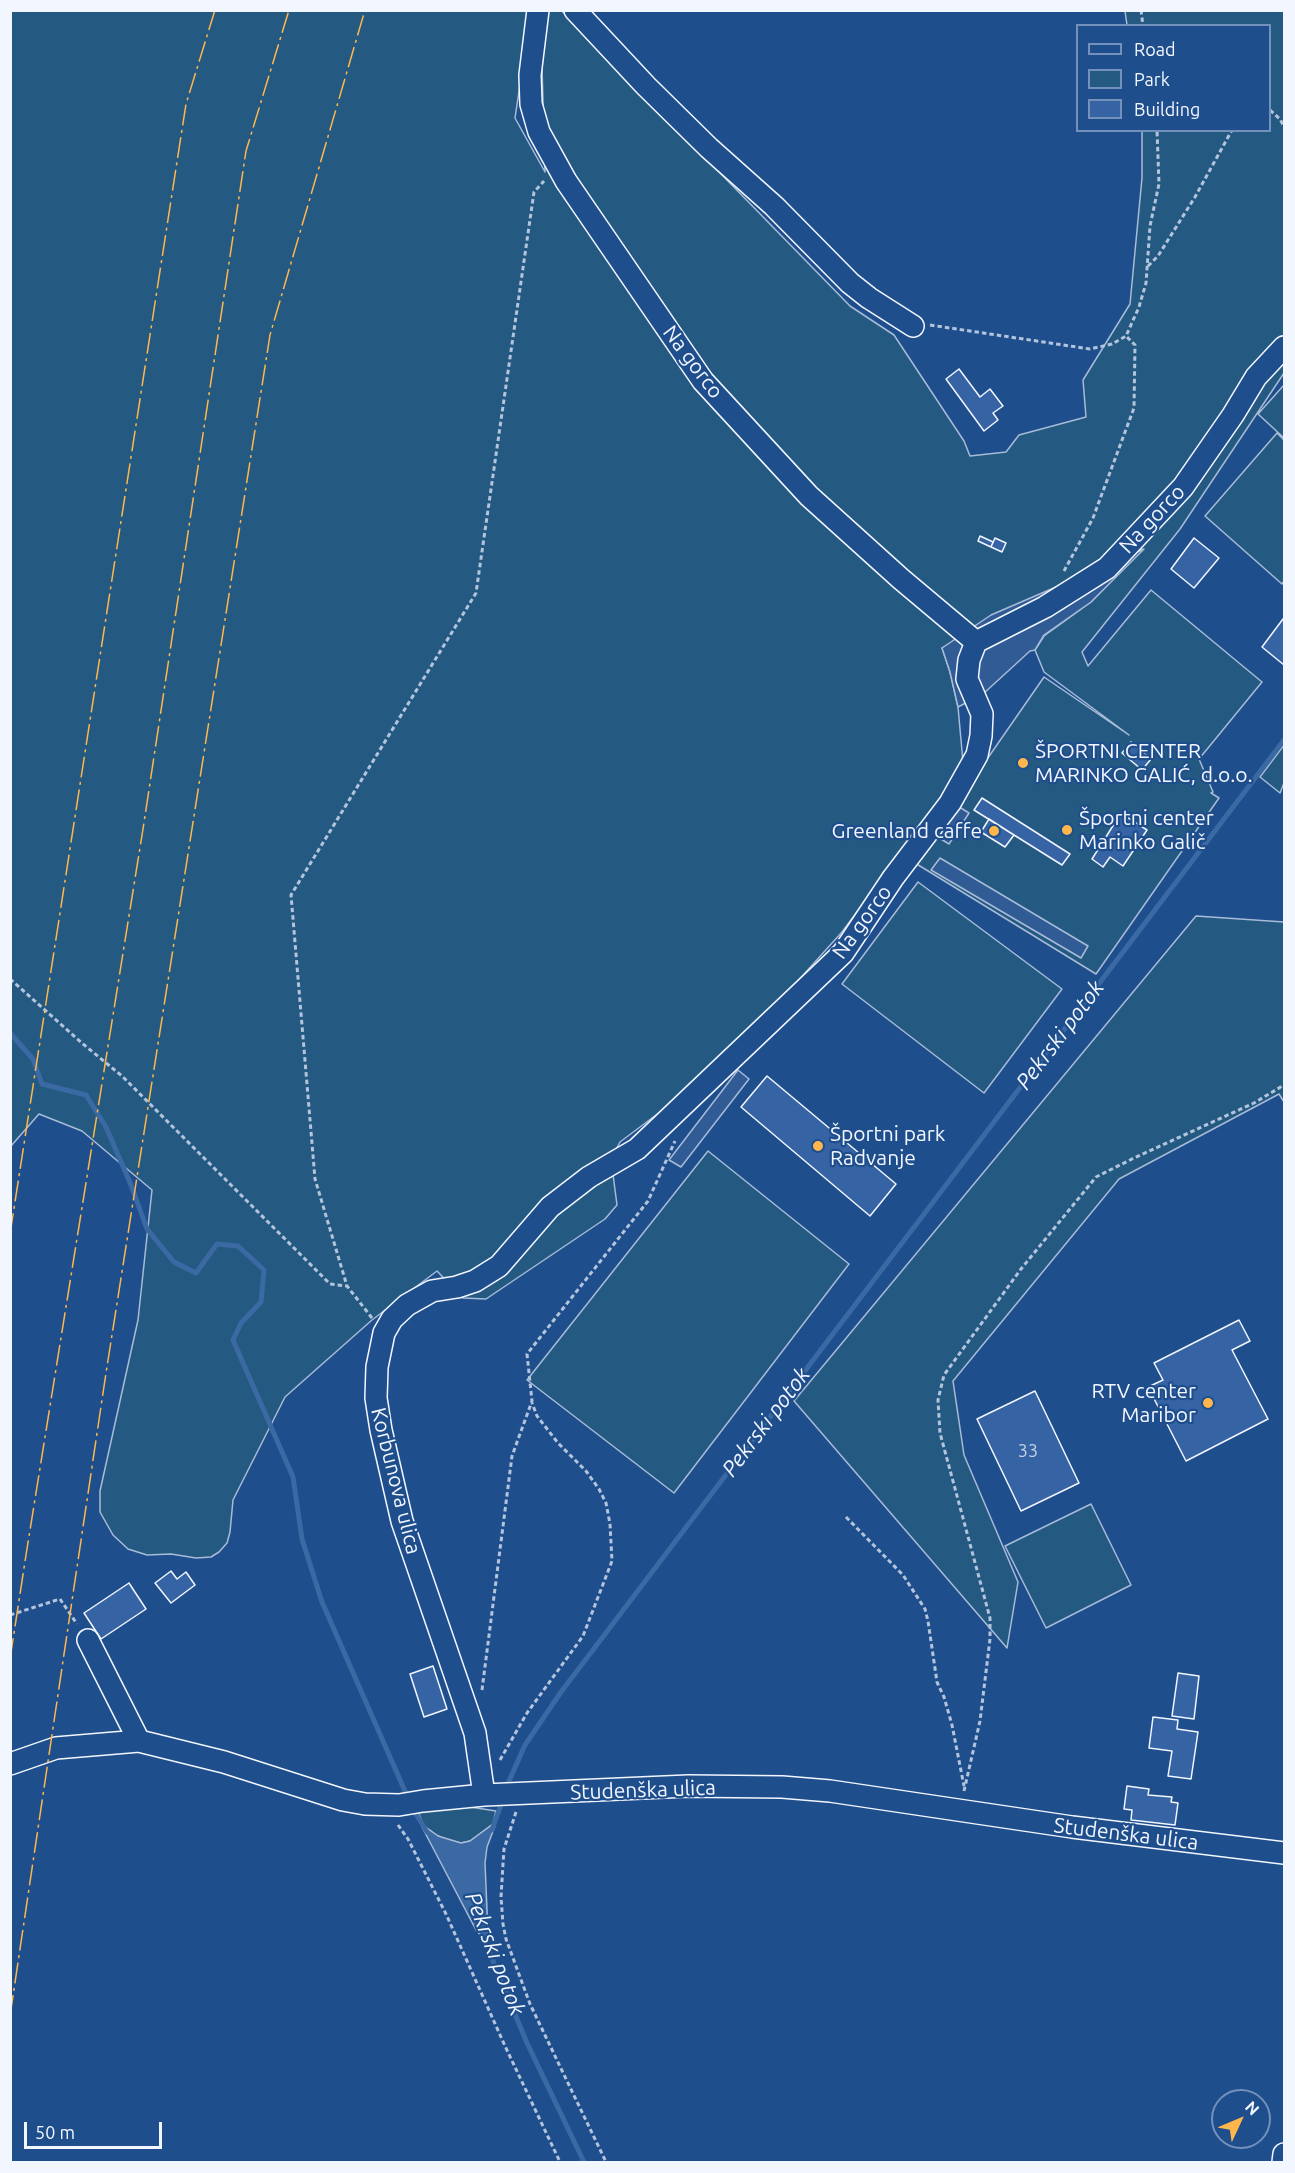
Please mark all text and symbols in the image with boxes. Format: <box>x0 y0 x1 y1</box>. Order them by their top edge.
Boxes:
legend <box>1076 24 1271 132</box>
text: Road <box>1134 39 1176 59</box>
text: Park <box>1134 69 1170 89</box>
text: Building <box>1134 99 1200 119</box>
street label: Na gorco <box>657 321 729 403</box>
street label: Na gorco <box>1114 479 1190 559</box>
place label: ŠPORTNI CENTER MARINKO GALIĆ, d.o.o. <box>1035 738 1253 788</box>
marker: ŠPORTNI CENTER MARINKO GALIĆ, d.o.o. <box>1016 756 1030 770</box>
place label: Športni center Marinko Galič <box>1079 805 1214 855</box>
place label: Greenland caffe <box>831 818 982 844</box>
marker: Športni center Marinko Galič <box>1060 823 1074 837</box>
marker: Greenland caffe <box>987 824 1001 838</box>
street label: Na gorco <box>827 880 897 964</box>
water label: Pekrski potok <box>1010 975 1110 1095</box>
place label: Športni park Radvanje <box>830 1121 945 1171</box>
marker: Športni park Radvanje <box>811 1139 825 1153</box>
water label: Pekrski potok <box>716 1362 816 1482</box>
place label: RTV center Maribor <box>1091 1378 1196 1428</box>
marker: RTV center Maribor <box>1201 1396 1215 1410</box>
street label: Korbunova ulica <box>366 1405 426 1557</box>
house number: 33 <box>1018 1440 1038 1462</box>
street label: Studenška ulica <box>570 1775 716 1805</box>
street label: Studenška ulica <box>1052 1813 1200 1855</box>
water label: Pekrski potok <box>459 1889 531 2019</box>
north arrow <box>1211 2089 1271 2149</box>
text: N <box>1242 2097 1263 2118</box>
scale bar <box>27 2110 165 2148</box>
text: 50 m <box>35 2122 75 2142</box>

